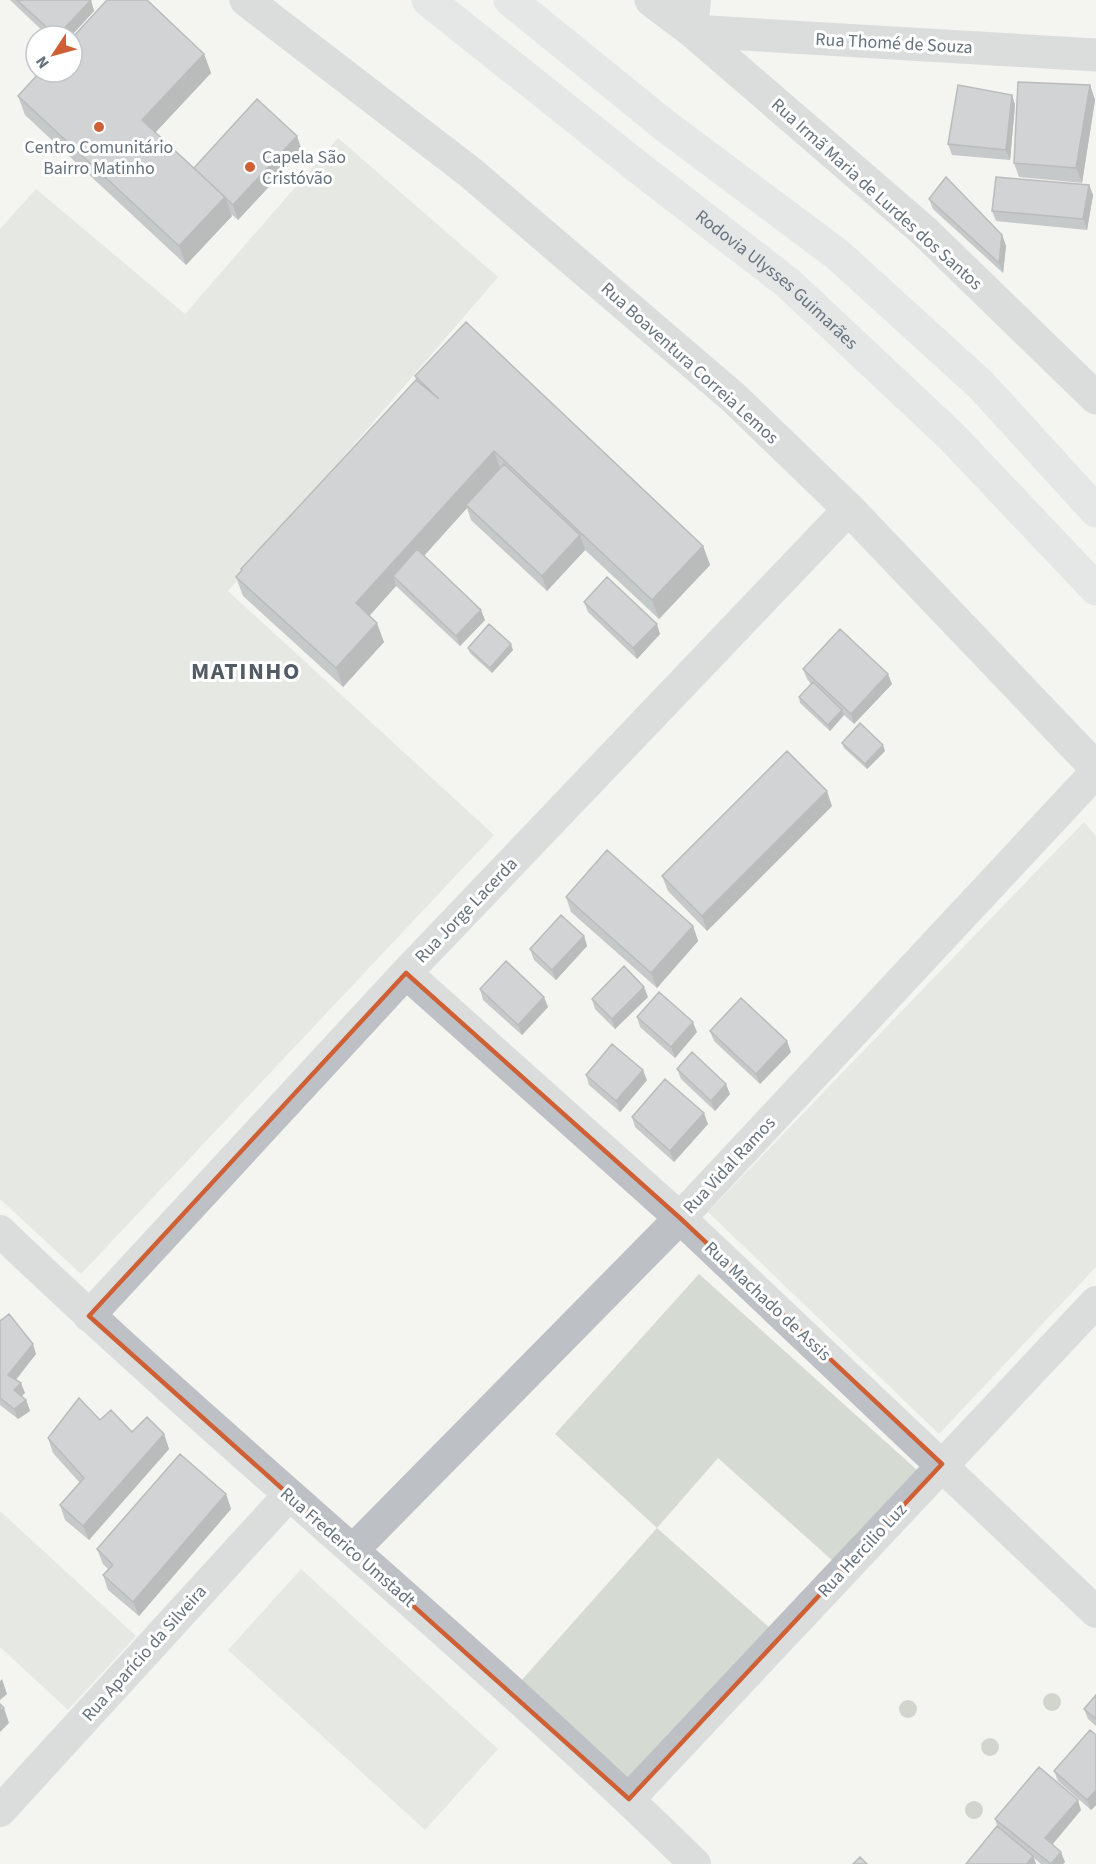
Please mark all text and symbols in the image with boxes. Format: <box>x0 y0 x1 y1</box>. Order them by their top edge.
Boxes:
north arrow <box>24 24 84 84</box>
street label: Rua Thomé de Souza <box>815 27 973 60</box>
text: N <box>31 51 55 73</box>
street label: Rua Irmã Maria de Lurdes dos Santos <box>766 93 988 296</box>
marker: Centro Comunitário Bairro Matinho <box>92 120 106 134</box>
place label: Centro Comunitário Bairro Matinho <box>25 135 173 181</box>
place label: Capela São Cristóvão <box>262 145 346 191</box>
marker: Capela São Cristóvão <box>243 160 257 174</box>
street label: Rodovia Ulysses Guimarães <box>690 204 863 355</box>
street label: Rua Boaventura Correia Lemos <box>595 277 784 450</box>
district label: MATINHO <box>191 654 301 689</box>
street label: Rua Jorge Lacerda <box>409 852 523 969</box>
street label: Rua Vidal Ramos <box>678 1111 781 1220</box>
street label: Rua Machado de Assis <box>699 1236 837 1367</box>
street label: Rua Frederico Umstadt <box>275 1482 421 1613</box>
street label: Rua Hercilio Luz <box>812 1498 913 1603</box>
street label: Rua Aparício da Silveira <box>76 1580 212 1727</box>

